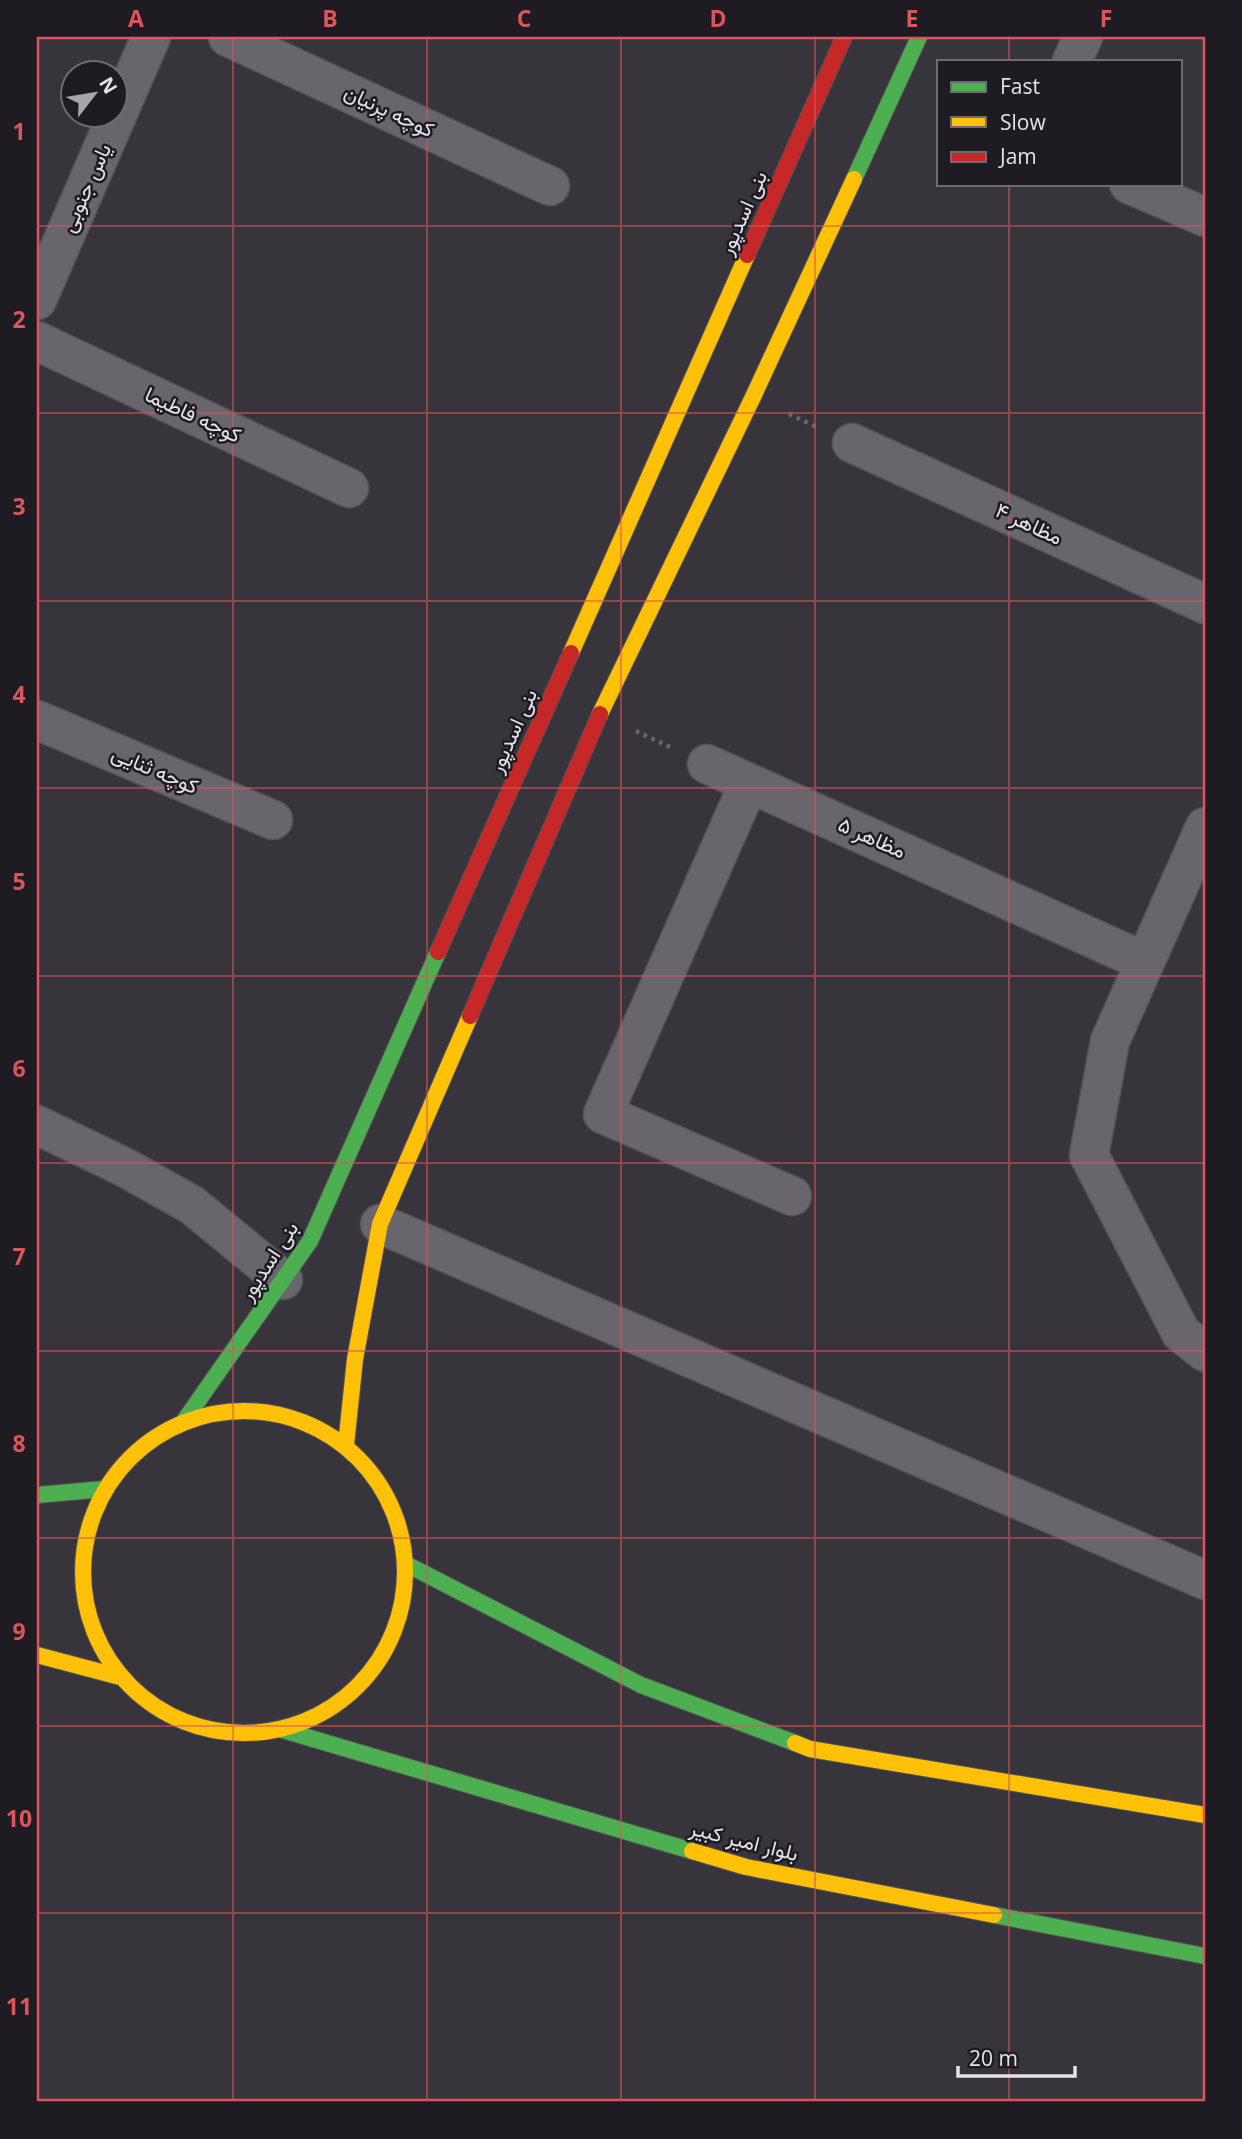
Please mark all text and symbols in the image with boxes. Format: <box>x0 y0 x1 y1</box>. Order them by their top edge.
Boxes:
text: A <box>128 2 144 34</box>
text: B <box>322 2 338 34</box>
text: C <box>517 2 531 34</box>
text: D <box>709 2 727 34</box>
text: E <box>906 2 918 34</box>
text: F <box>1100 2 1112 34</box>
north arrow <box>60 60 130 130</box>
legend <box>937 60 1182 186</box>
text: N <box>93 72 124 99</box>
text: Fast <box>1000 72 1040 100</box>
street label: کوچه پرنیان <box>339 77 439 144</box>
text: Slow <box>1000 108 1046 136</box>
text: 1 <box>12 115 26 147</box>
street label: یاس جنوبی <box>53 139 117 236</box>
text: Jam <box>998 142 1037 170</box>
street label: بنی اسدپور <box>711 166 774 260</box>
text: 2 <box>12 303 26 335</box>
street label: کوچه فاطیما <box>140 380 246 449</box>
text: 3 <box>12 490 26 522</box>
street label: مظاهر ۴ <box>991 495 1068 551</box>
text: 4 <box>12 678 26 710</box>
street label: بنی اسدپور <box>481 684 544 778</box>
street label: کوچه ثنایی <box>107 738 203 801</box>
street label: مظاهر ۵ <box>834 810 911 864</box>
text: 5 <box>12 865 26 897</box>
text: 6 <box>12 1052 26 1084</box>
street label: بنی اسدپور <box>232 1215 305 1307</box>
text: 7 <box>12 1240 26 1272</box>
text: 8 <box>12 1427 26 1459</box>
text: 9 <box>12 1615 26 1647</box>
text: 10 <box>6 1802 32 1834</box>
street label: بلوار امیر کبیر <box>686 1813 801 1867</box>
text: 11 <box>6 1990 32 2022</box>
scale bar <box>958 2034 1076 2078</box>
text: 20 m <box>969 2044 1018 2072</box>

